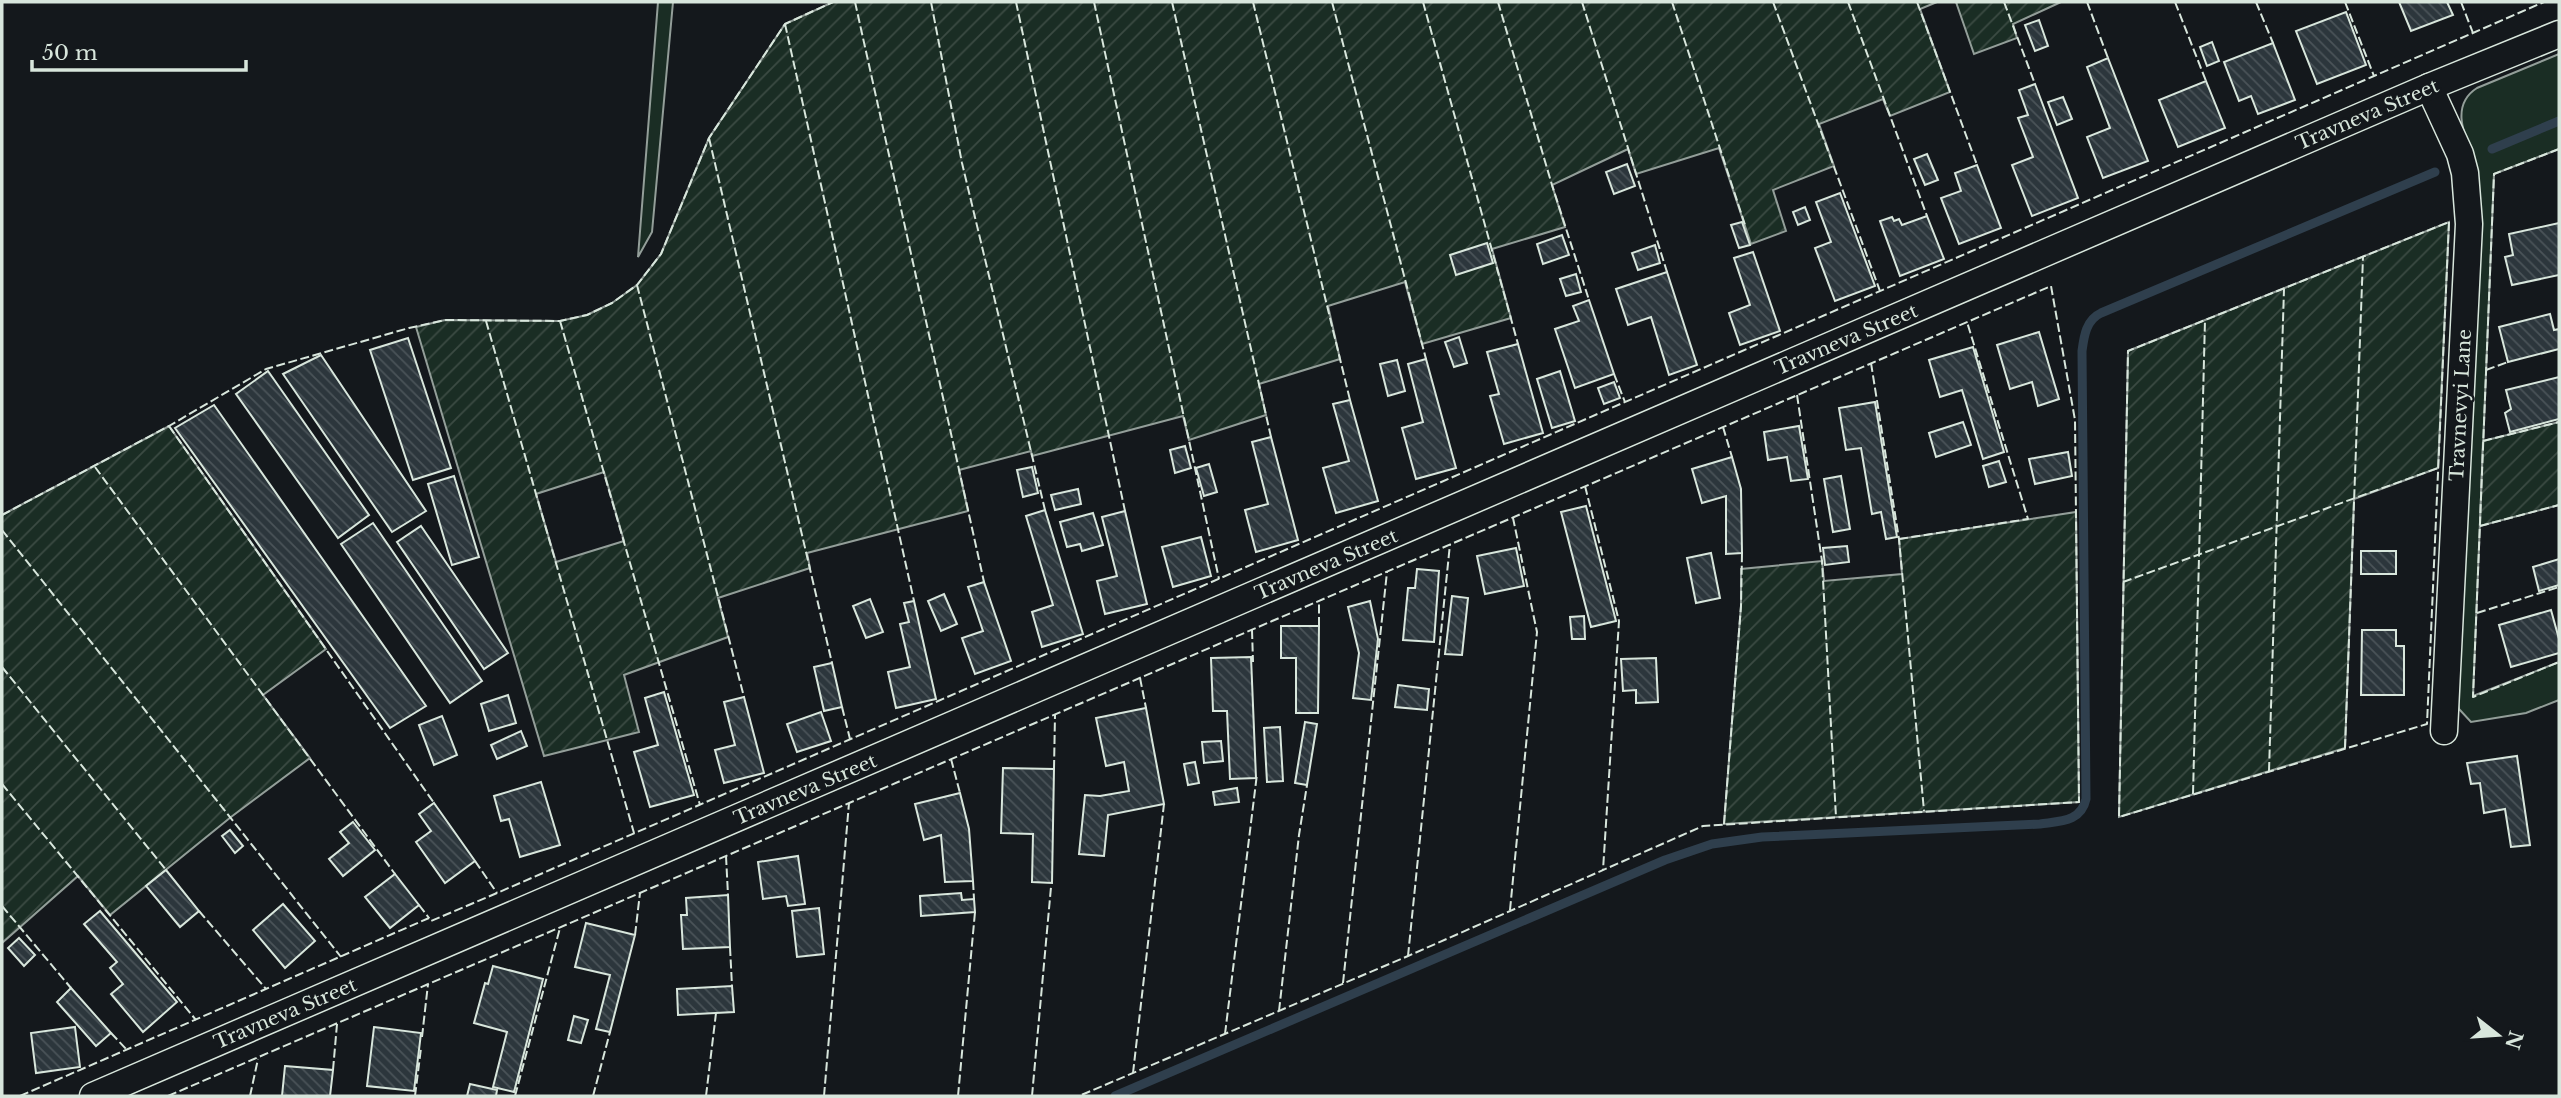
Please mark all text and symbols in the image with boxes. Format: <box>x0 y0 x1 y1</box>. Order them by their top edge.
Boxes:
scale bar <box>32 28 245 72</box>
text: 50 m <box>42 40 98 66</box>
street label: Travneva Street <box>2292 74 2443 155</box>
street label: Travneva Street <box>1771 299 1922 380</box>
street label: Travnevyi Lane <box>2445 328 2476 482</box>
street label: Travneva Street <box>1251 524 1402 605</box>
street label: Travneva Street <box>730 749 881 830</box>
street label: Travneva Street <box>210 973 361 1054</box>
north arrow <box>2463 1000 2533 1070</box>
text: N <box>2500 1028 2527 1052</box>

